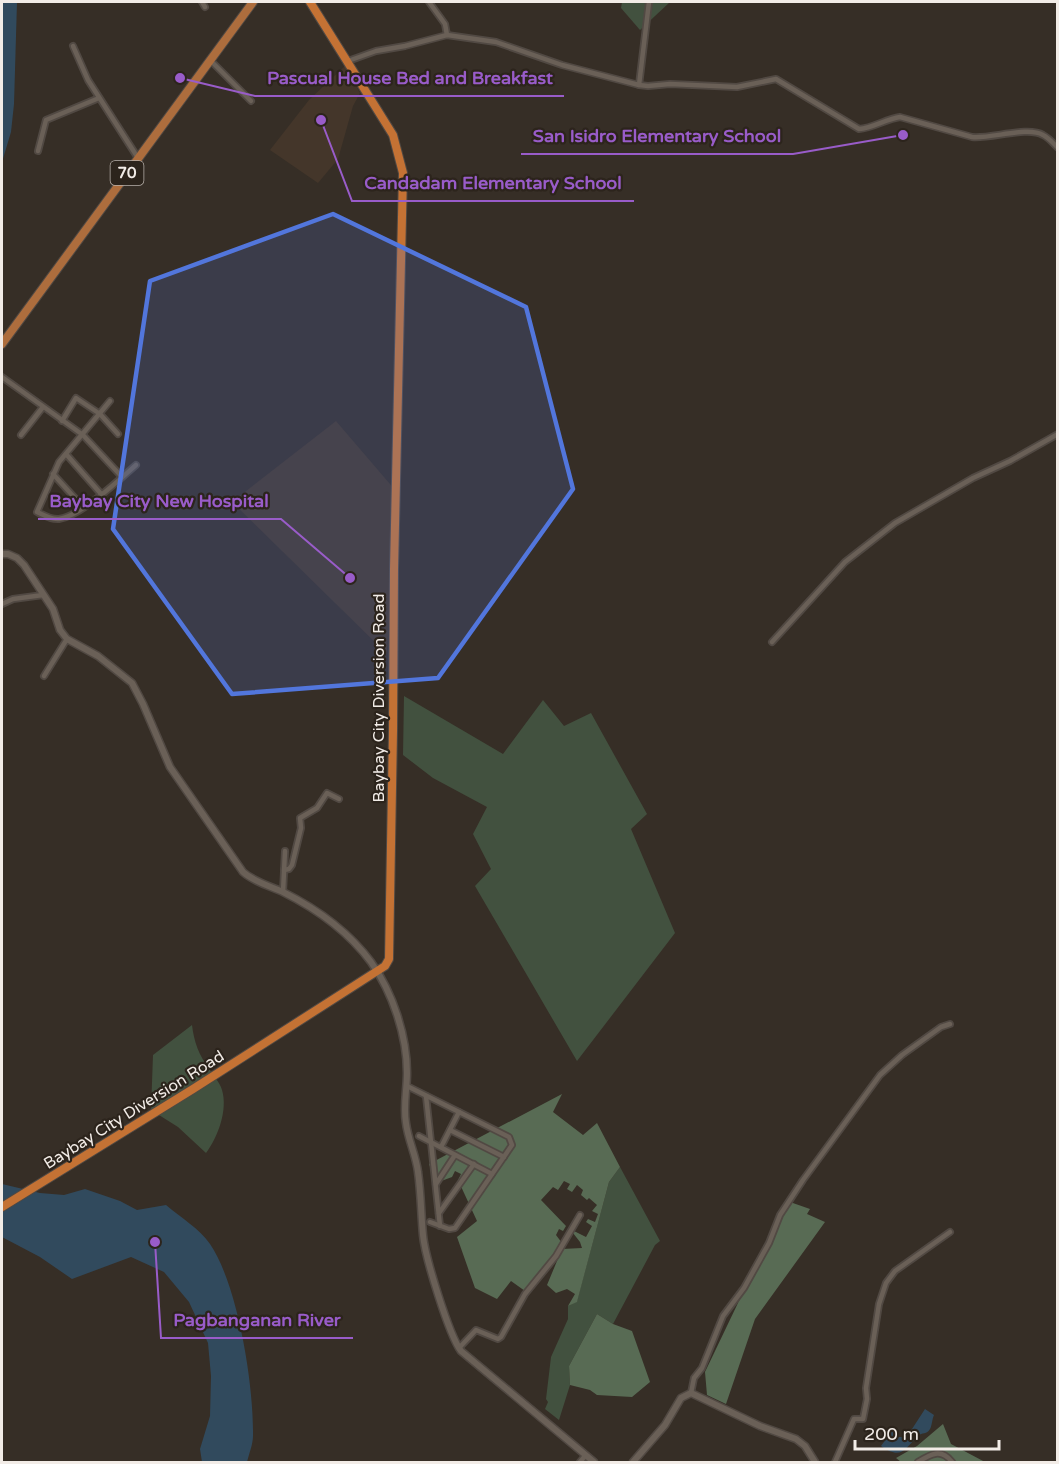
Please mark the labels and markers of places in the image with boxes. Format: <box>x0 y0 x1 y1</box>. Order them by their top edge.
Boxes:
callout: Pascual House Bed and Breakfast <box>255 60 564 96</box>
callout: San Isidro Elementary School <box>521 118 793 154</box>
callout: Candadam Elementary School <box>352 165 634 201</box>
callout: Baybay City New Hospital <box>38 483 281 519</box>
callout: Pagbanganan River <box>161 1302 353 1338</box>

